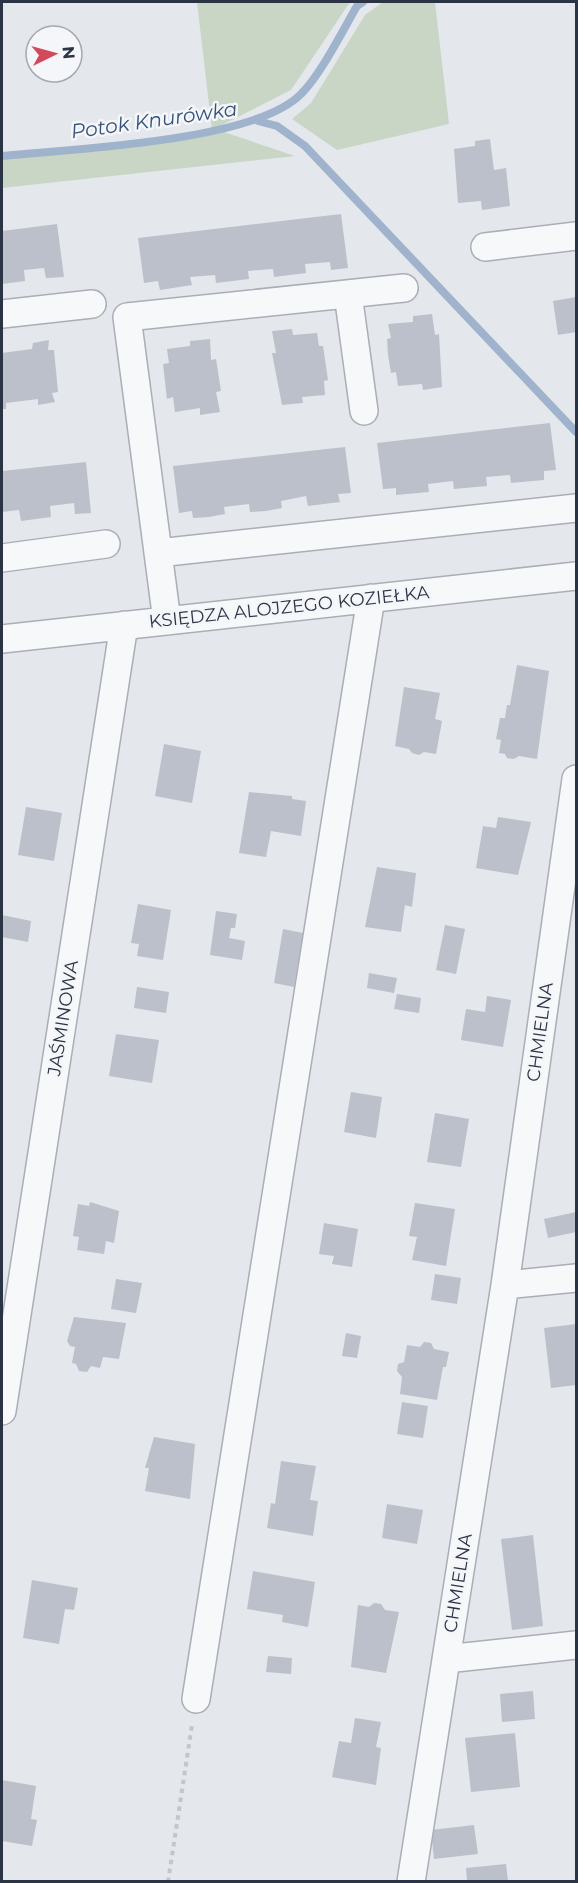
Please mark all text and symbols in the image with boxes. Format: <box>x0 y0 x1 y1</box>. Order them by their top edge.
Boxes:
north arrow <box>24 24 84 84</box>
text: N <box>58 45 78 60</box>
water label: Potok Knurówka <box>69 96 239 144</box>
street label: KSIĘDZA ALOJZEGO KOZIEŁKA <box>148 581 430 633</box>
street label: JAŚMINOWA <box>43 958 83 1078</box>
street label: CHMIELNA <box>522 981 558 1083</box>
street label: CHMIELNA <box>439 1532 477 1634</box>

